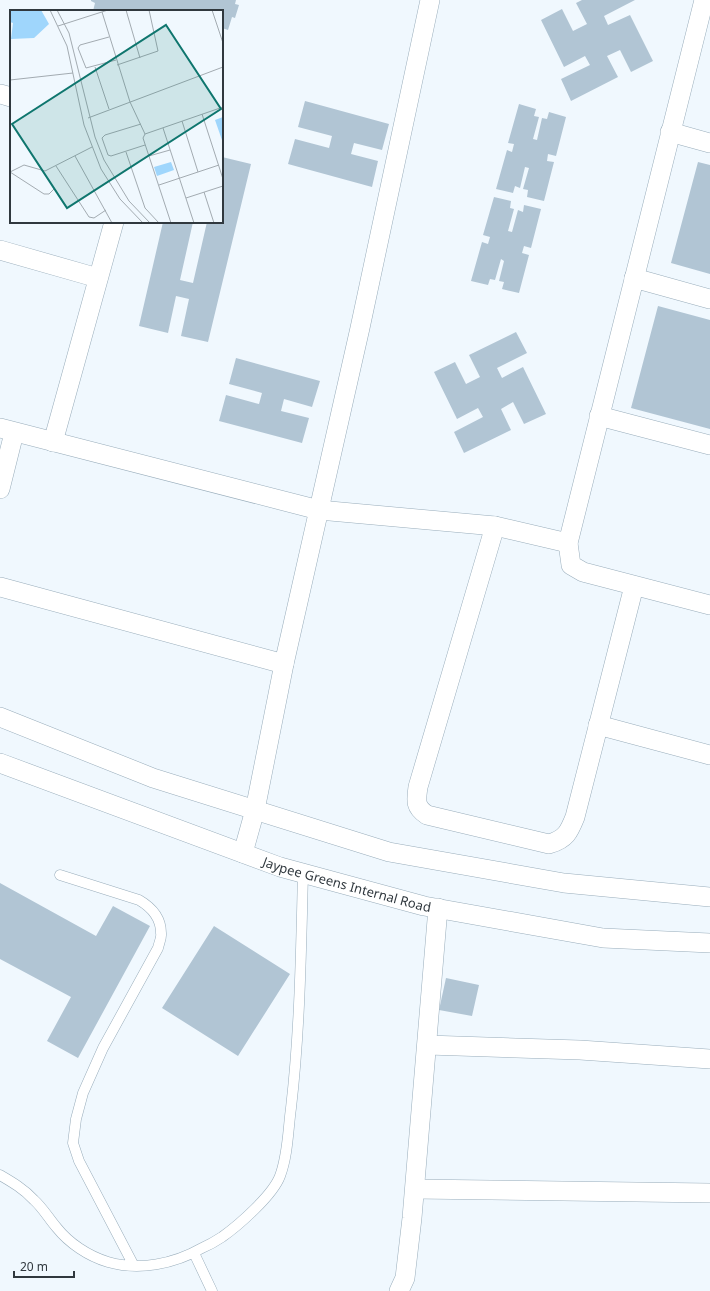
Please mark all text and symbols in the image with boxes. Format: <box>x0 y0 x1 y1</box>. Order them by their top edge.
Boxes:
inset map <box>10 10 223 223</box>
street label: Jaypee Greens Internal Road <box>259 852 432 916</box>
scale bar <box>14 1253 74 1279</box>
text: 20 m <box>20 1258 48 1275</box>

